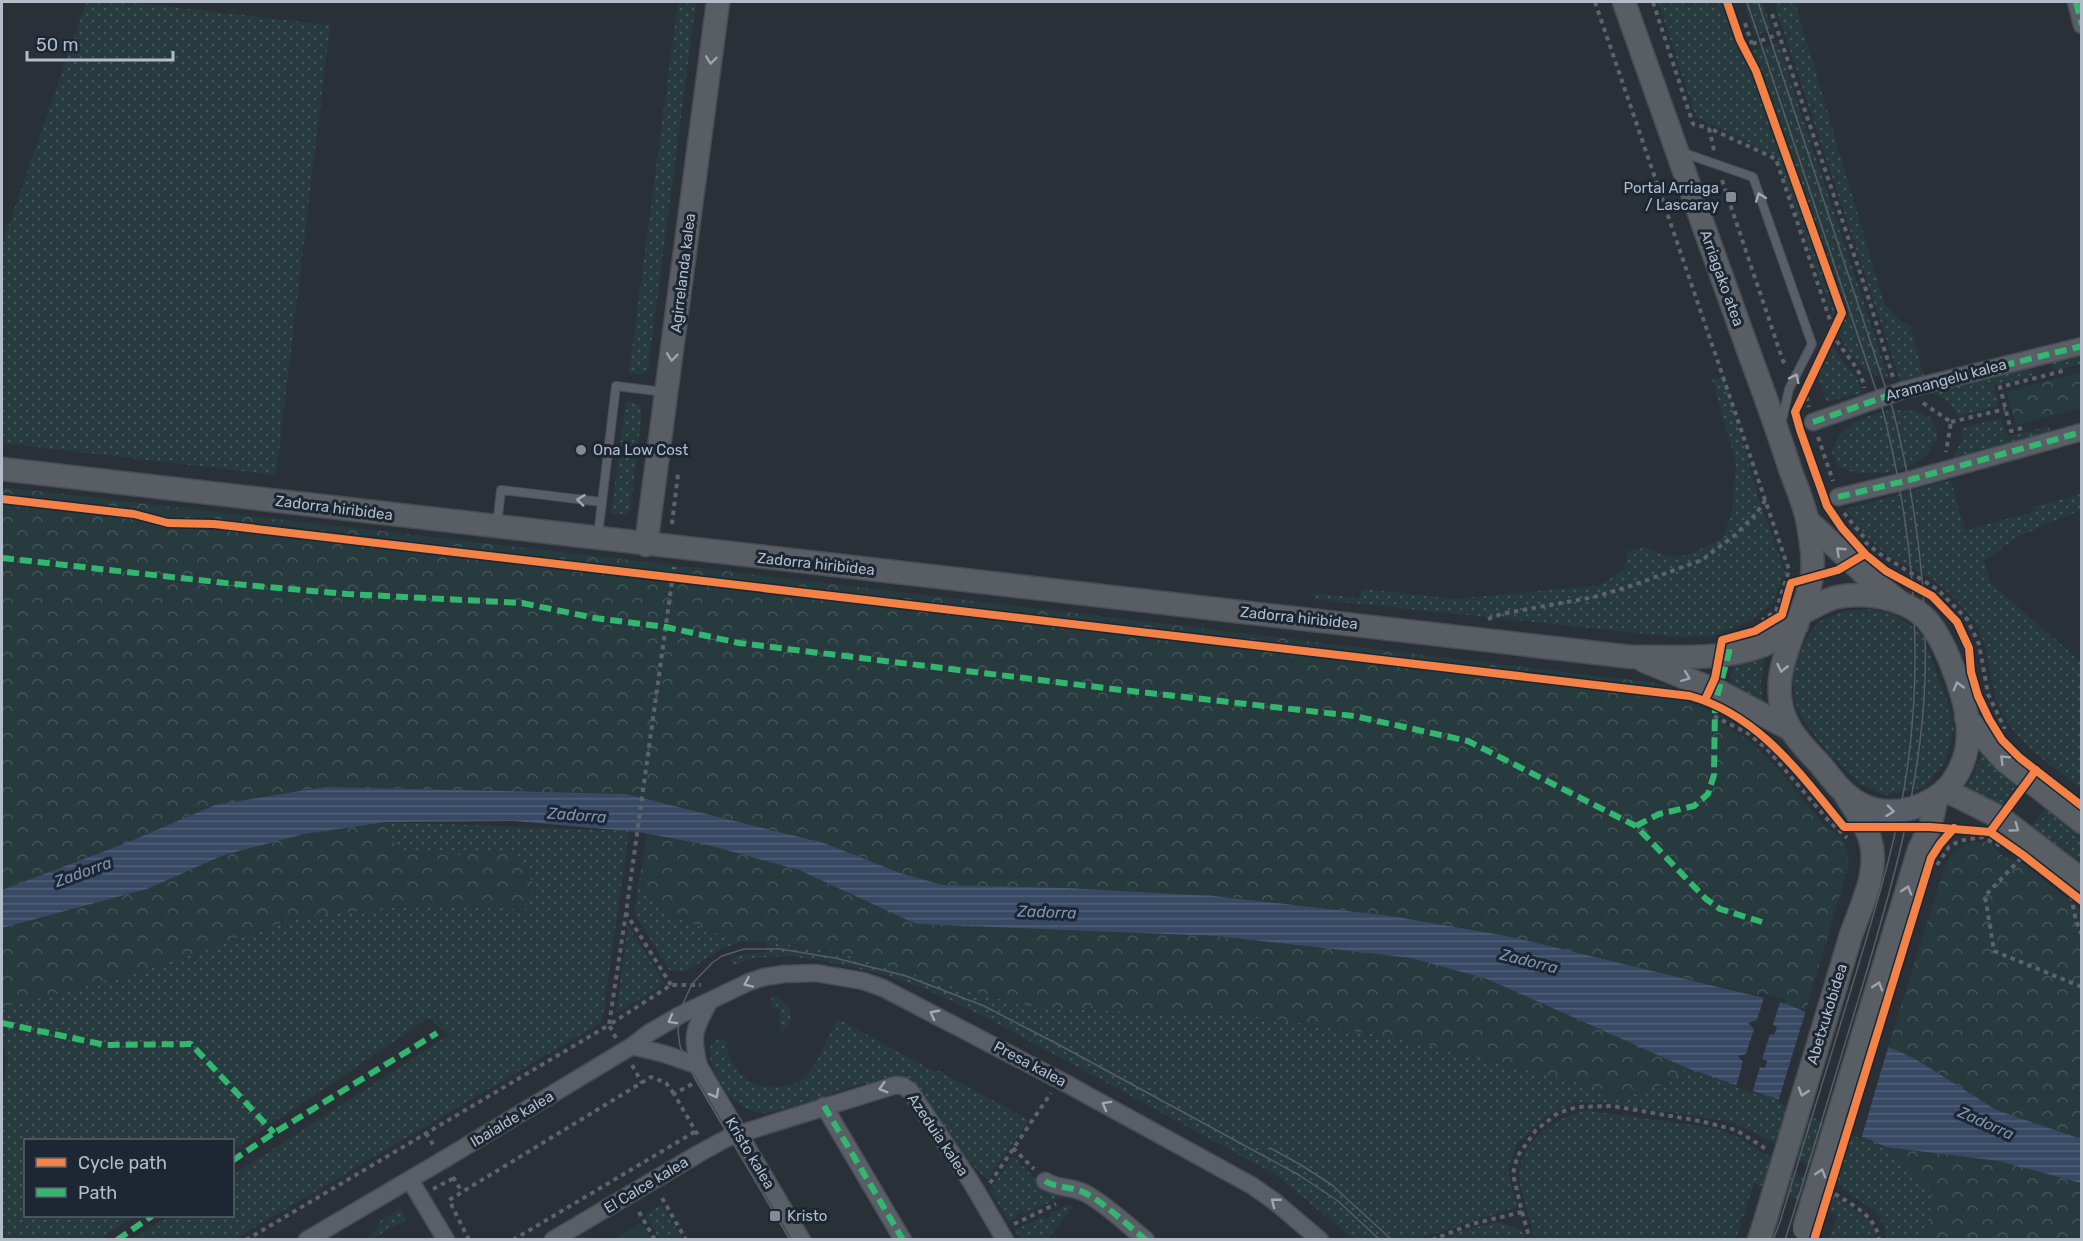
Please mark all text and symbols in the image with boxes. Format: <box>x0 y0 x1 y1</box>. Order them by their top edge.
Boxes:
scale bar <box>27 24 172 62</box>
text: 50 m <box>36 34 79 56</box>
one-way arrow <box>705 55 717 64</box>
place label: Portal Arriaga / Lascaray <box>1623 179 1719 214</box>
marker: Portal Arriaga / Lascaray <box>1724 190 1738 204</box>
one-way arrow <box>1754 192 1767 202</box>
street label: Agirrelanda kalea <box>667 212 699 334</box>
street label: Arriagako atea <box>1696 227 1748 329</box>
one-way arrow <box>666 352 678 362</box>
street label: Aramangelu kalea <box>1884 355 2008 405</box>
one-way arrow <box>1788 374 1799 384</box>
place label: Ona Low Cost <box>593 441 688 459</box>
marker: Ona Low Cost <box>574 443 588 457</box>
street label: Zadorra hiribidea <box>274 492 394 524</box>
one-way arrow <box>576 494 585 507</box>
one-way arrow <box>1836 547 1846 558</box>
street label: Zadorra hiribidea <box>756 549 876 579</box>
street label: Zadorra hiribidea <box>1239 603 1359 633</box>
one-way arrow <box>1776 663 1789 673</box>
one-way arrow <box>1680 670 1691 682</box>
one-way arrow <box>1953 682 1965 692</box>
one-way arrow <box>2000 755 2010 766</box>
water label: Zadorra <box>546 803 607 827</box>
one-way arrow <box>1885 804 1895 817</box>
one-way arrow <box>2008 821 2019 832</box>
water label: Zadorra <box>51 853 114 891</box>
one-way arrow <box>1900 885 1912 896</box>
water label: Zadorra <box>1016 901 1077 923</box>
water label: Zadorra <box>1497 944 1560 977</box>
street label: Abetxukobidea <box>1803 961 1851 1067</box>
one-way arrow <box>744 976 755 988</box>
one-way arrow <box>1871 981 1883 992</box>
one-way arrow <box>930 1010 940 1021</box>
one-way arrow <box>668 1013 678 1024</box>
street label: Presa kalea <box>991 1037 1069 1091</box>
one-way arrow <box>878 1081 889 1093</box>
one-way arrow <box>1798 1086 1811 1097</box>
street label: Ibaialde kalea <box>467 1087 557 1151</box>
one-way arrow <box>708 1088 719 1098</box>
street label: Azeduia kalea <box>904 1090 972 1180</box>
one-way arrow <box>1102 1101 1112 1112</box>
water label: Zadorra <box>1954 1102 2017 1144</box>
street label: Kristo kalea <box>722 1114 778 1192</box>
legend <box>24 1139 234 1217</box>
text: Cycle path <box>78 1152 167 1174</box>
street label: El Calce kalea <box>601 1153 691 1217</box>
one-way arrow <box>1814 1168 1826 1179</box>
text: Path <box>78 1182 117 1204</box>
one-way arrow <box>1271 1199 1282 1210</box>
place label: Kristo <box>787 1207 827 1225</box>
marker: Kristo <box>768 1209 782 1223</box>

